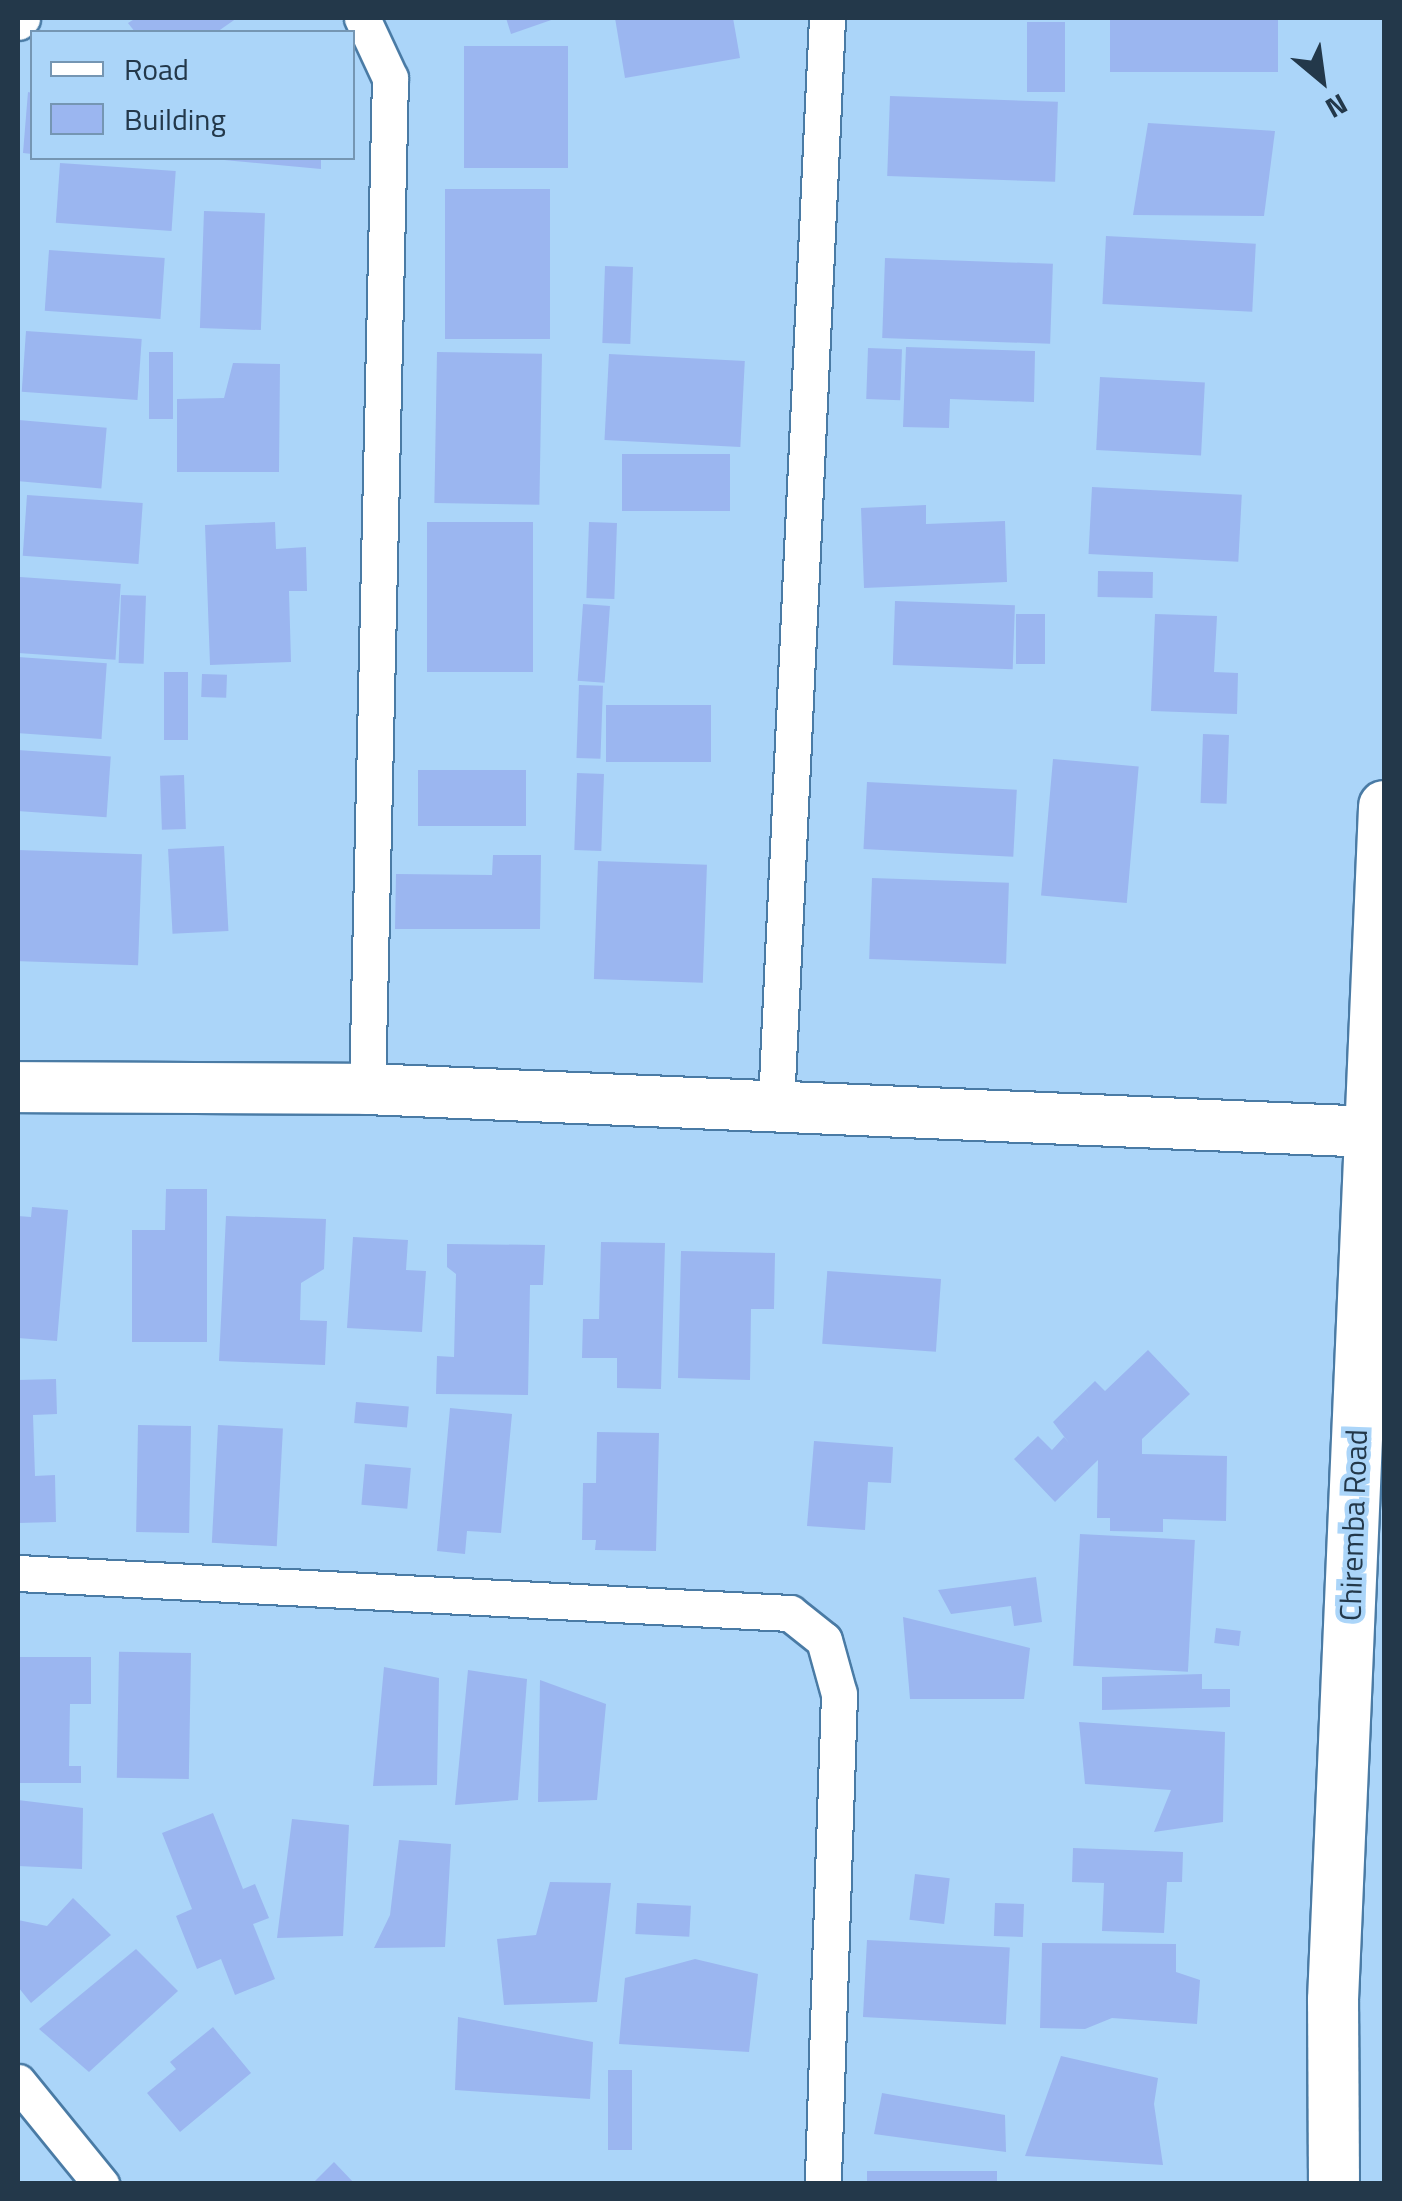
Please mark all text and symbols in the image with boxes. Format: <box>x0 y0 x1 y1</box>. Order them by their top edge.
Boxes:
legend <box>30 30 355 160</box>
north arrow <box>1272 30 1372 130</box>
text: Road <box>124 46 189 92</box>
text: N <box>1318 83 1356 130</box>
text: Building <box>124 96 226 142</box>
street label: Chiremba Road <box>1332 1429 1374 1621</box>

